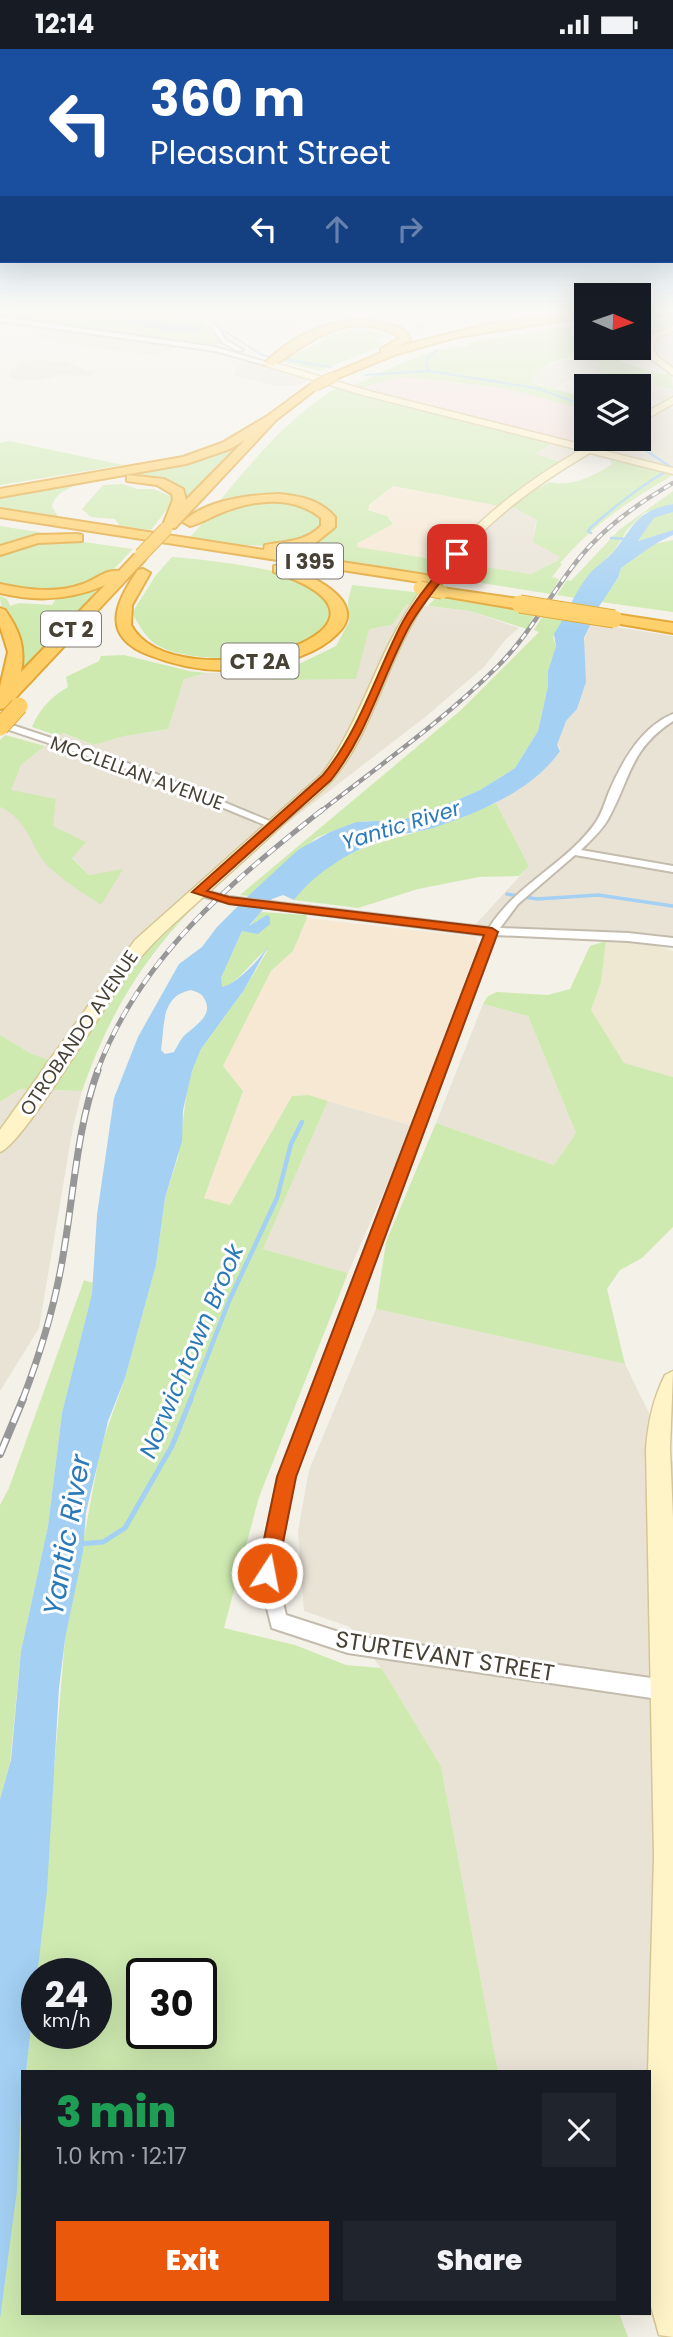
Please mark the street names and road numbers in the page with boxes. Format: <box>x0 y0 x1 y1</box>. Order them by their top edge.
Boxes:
road number: I 395 <box>277 543 343 579</box>
road number: CT 2 <box>41 611 101 647</box>
road number: CT 2A <box>222 643 298 679</box>
street label: MCCLELLAN AVENUE <box>47 729 227 817</box>
street label: OTROBANDO AVENUE <box>13 945 145 1121</box>
street label: STURTEVANT STREET <box>333 1623 557 1689</box>

